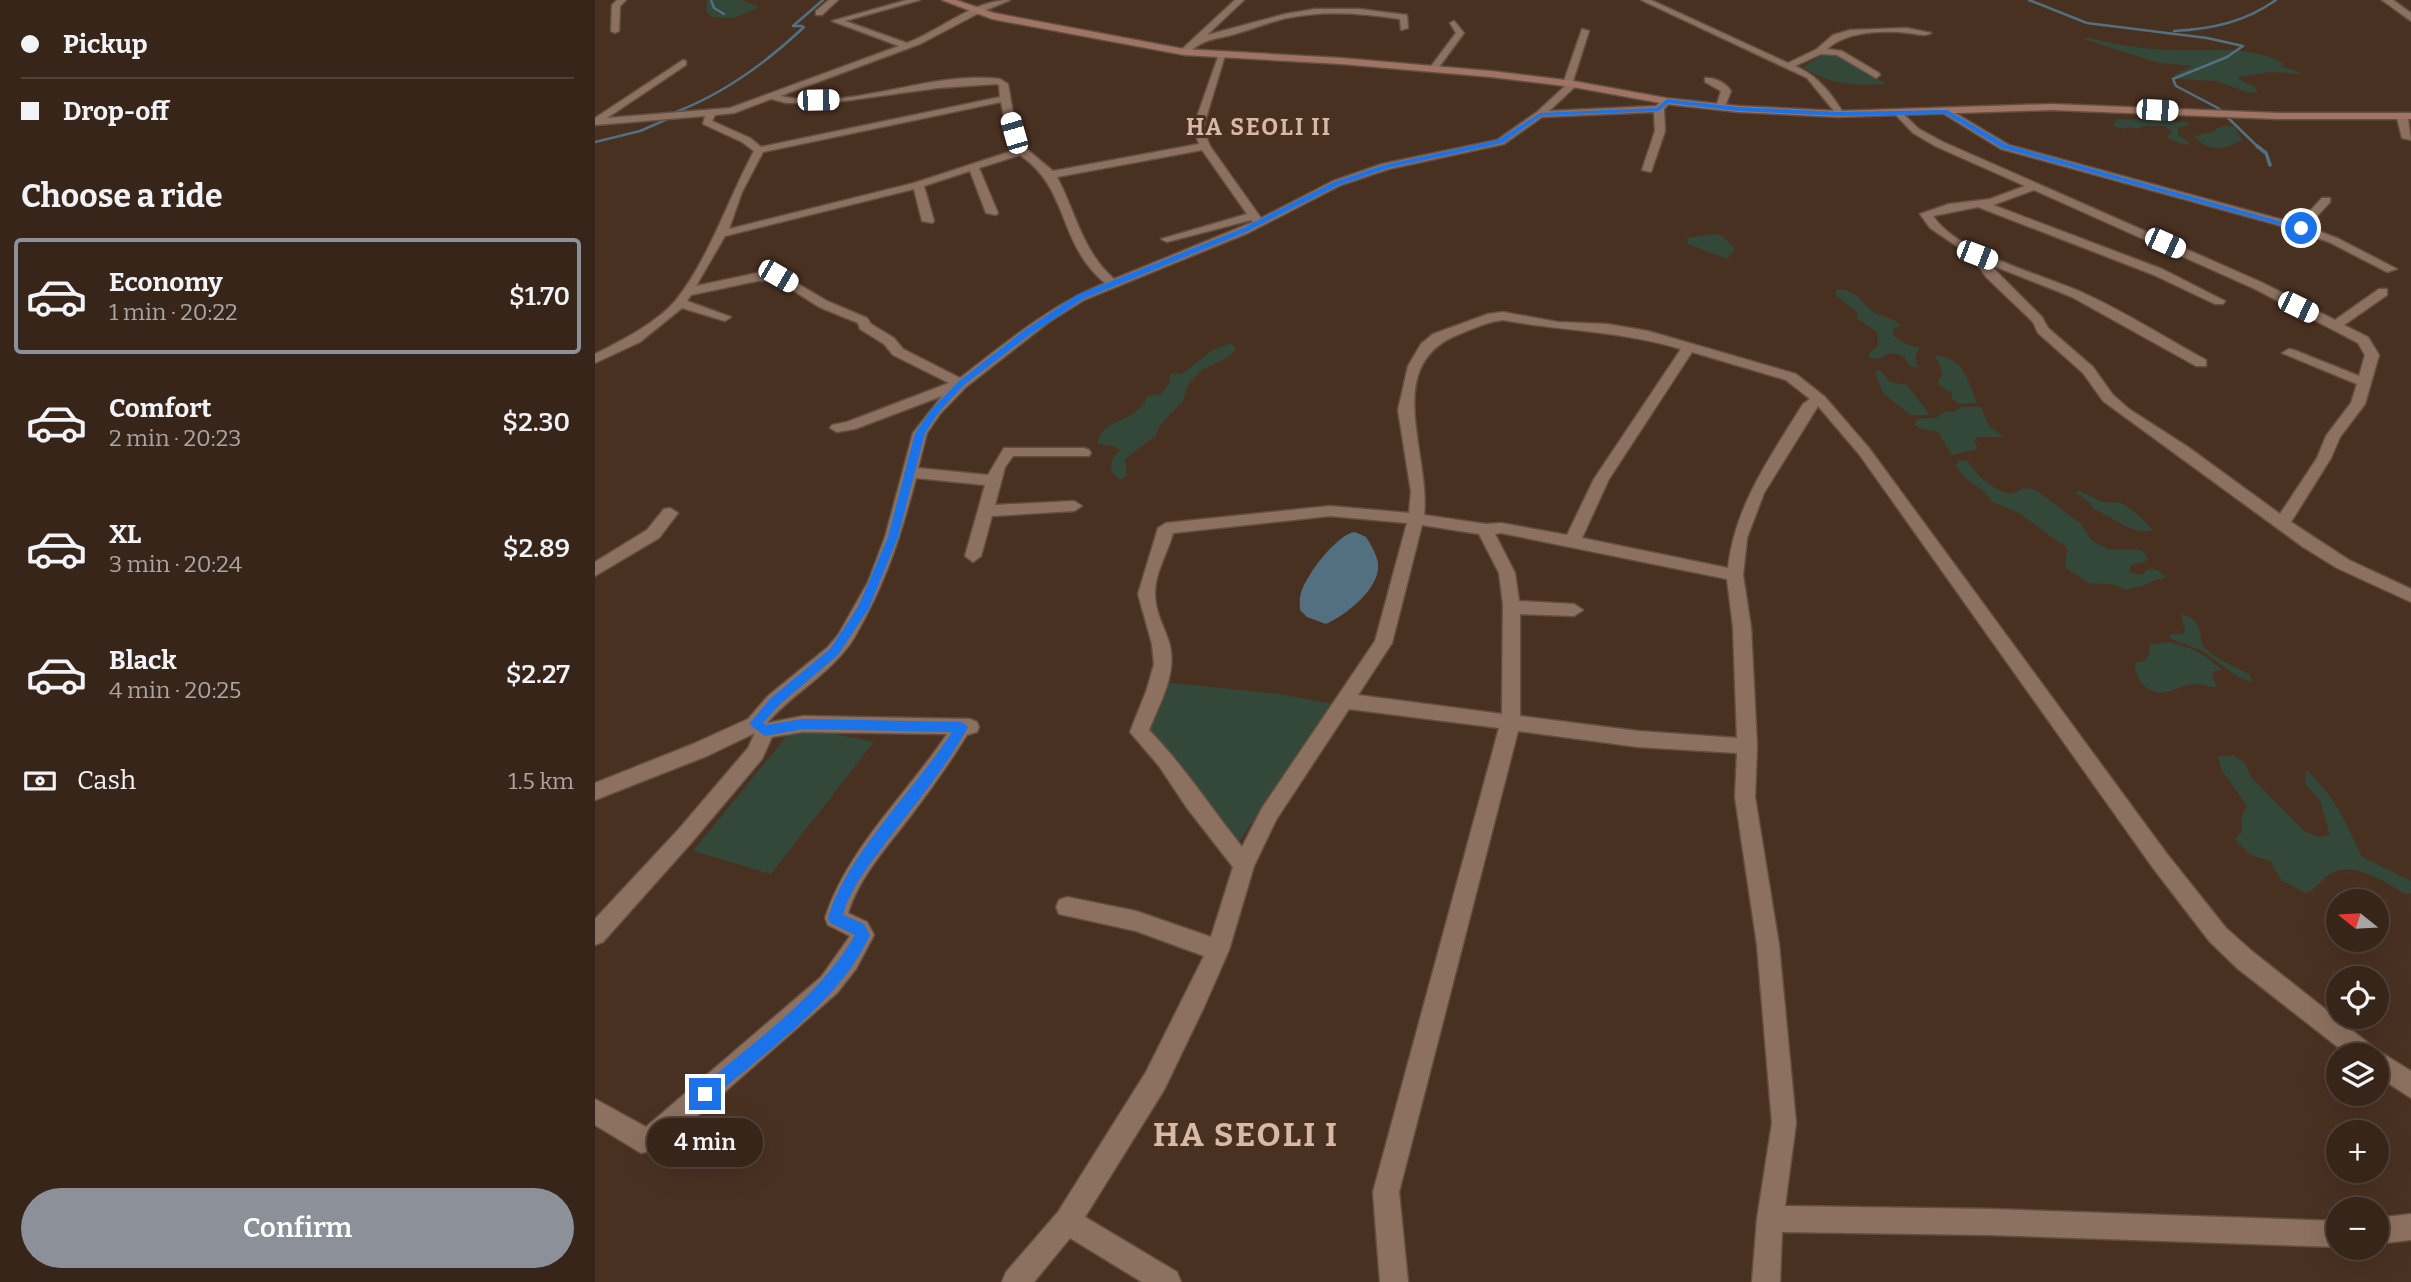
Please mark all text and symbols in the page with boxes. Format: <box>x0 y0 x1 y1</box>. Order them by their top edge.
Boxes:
text: Pickup <box>63 29 148 60</box>
car <box>797 89 840 111</box>
text: Drop-off <box>63 96 169 127</box>
car <box>2136 98 2179 122</box>
car <box>999 110 1030 156</box>
district label: HA SEOLI II <box>1186 113 1332 141</box>
text: Choose a ride <box>21 177 222 215</box>
route start <box>2285 212 2317 244</box>
car <box>2142 225 2189 261</box>
car <box>1954 238 2001 272</box>
car <box>755 256 802 296</box>
icon: car <box>25 265 88 328</box>
text: Economy <box>109 267 223 298</box>
text: $1.70 <box>509 281 570 312</box>
car <box>2275 288 2322 326</box>
text: 1 min · 20:22 <box>109 298 237 326</box>
icon: car <box>25 391 88 454</box>
text: Comfort <box>109 393 212 424</box>
text: $2.30 <box>502 407 570 438</box>
text: 2 min · 20:23 <box>109 424 241 452</box>
icon: car <box>25 517 88 580</box>
text: XL <box>109 519 141 550</box>
text: $2.89 <box>503 533 570 564</box>
text: 3 min · 20:24 <box>109 550 242 578</box>
icon: car <box>25 643 88 706</box>
text: Black <box>109 645 177 676</box>
text: $2.27 <box>506 659 570 690</box>
text: 4 min · 20:25 <box>109 676 241 704</box>
icon: cash <box>21 762 59 800</box>
text: Cash <box>77 765 136 796</box>
text: 1.5 km <box>508 767 574 795</box>
north arrow <box>2326 889 2389 952</box>
map controls <box>2326 889 2389 1260</box>
button: locate <box>2326 966 2389 1029</box>
button: layers <box>2326 1043 2389 1106</box>
route end <box>689 1078 721 1110</box>
district label: HA SEOLI I <box>1153 1115 1339 1155</box>
callout: 4 min <box>647 1118 763 1168</box>
button: + <box>2326 1120 2389 1183</box>
text: 4 min <box>674 1128 736 1156</box>
button: Confirm <box>21 1188 574 1268</box>
button: − <box>2326 1197 2389 1260</box>

